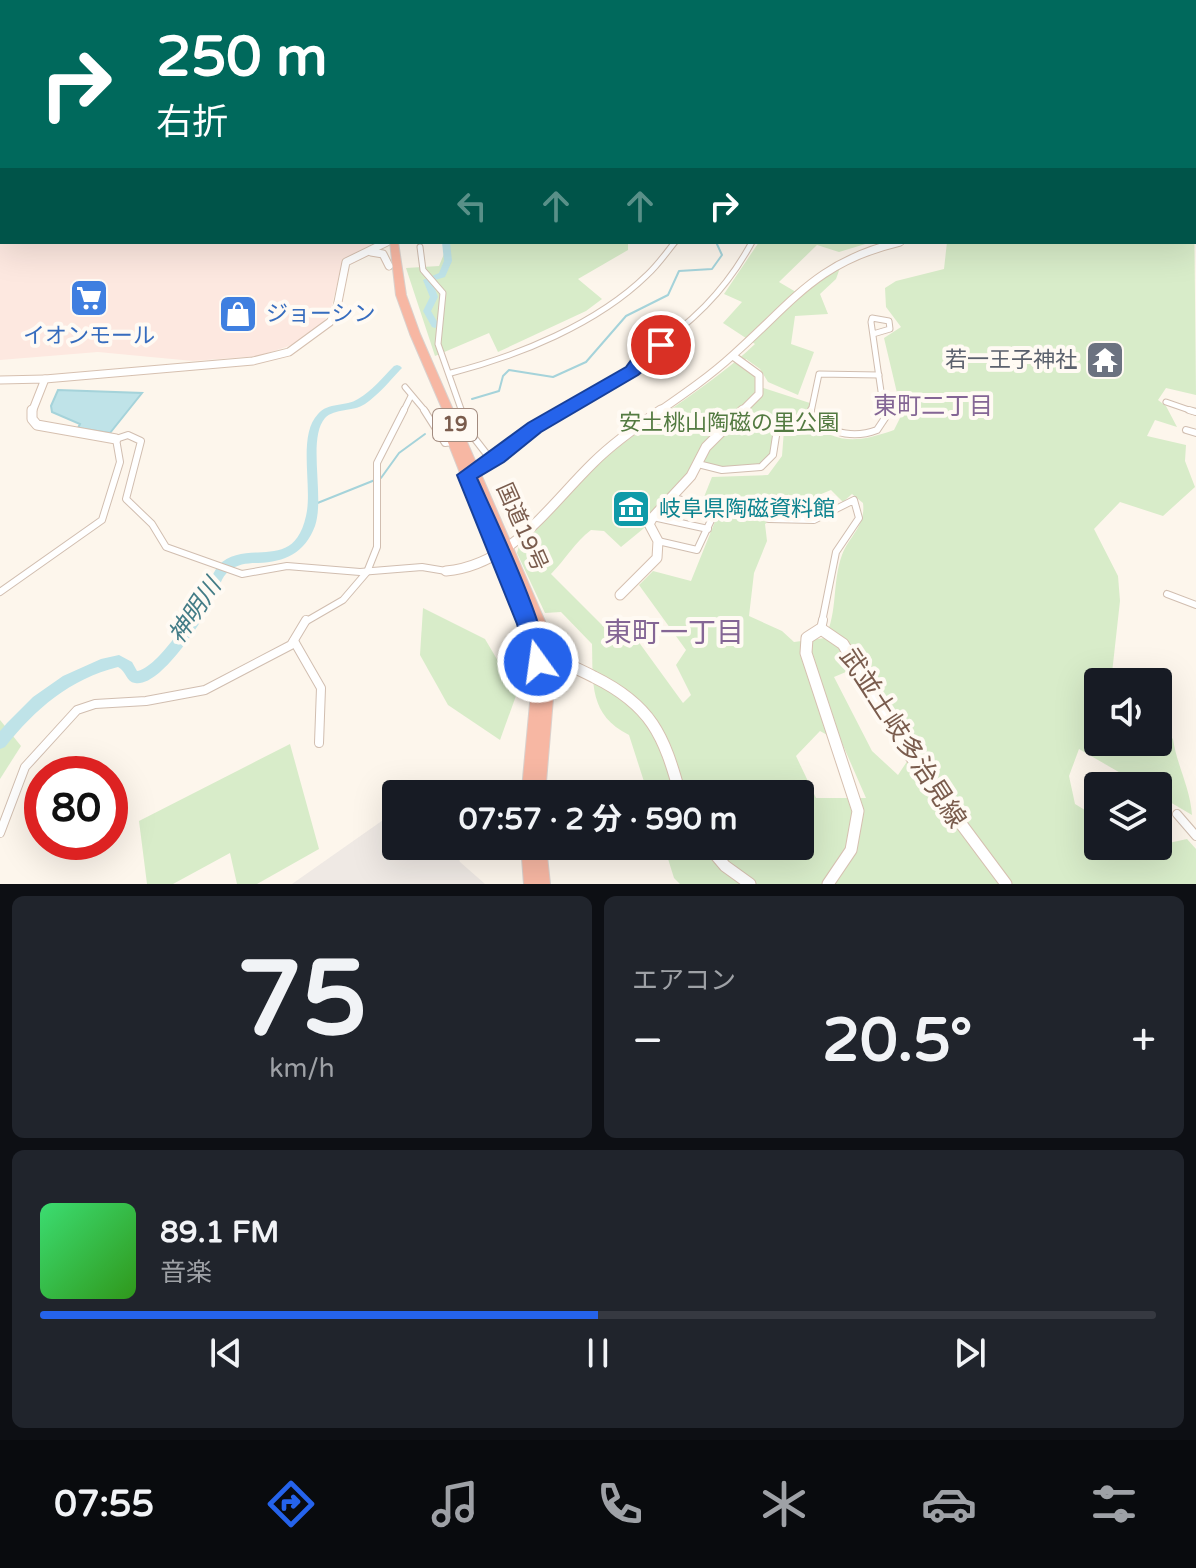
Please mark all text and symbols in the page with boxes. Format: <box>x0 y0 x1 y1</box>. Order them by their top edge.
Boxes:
text: 250 m <box>156 24 327 91</box>
icon: right <box>24 32 128 136</box>
text: 右折 <box>156 101 228 144</box>
icon: left <box>450 184 494 228</box>
icon: ahead <box>534 184 578 228</box>
icon: ahead <box>618 184 662 228</box>
icon: right <box>702 184 746 228</box>
supermarket icon: イオンモール <box>68 277 110 319</box>
shop icon: ジョーシン <box>217 293 259 335</box>
place label: ジョーシン <box>266 301 376 327</box>
pin <box>627 311 695 379</box>
place label: イオンモール <box>23 323 155 349</box>
icon: arrive <box>639 323 683 367</box>
temple icon: 若一王子神社 <box>1084 339 1126 381</box>
place label: 若一王子神社 <box>945 347 1077 373</box>
district label: 東町二丁目 <box>873 392 993 421</box>
road number: 19 <box>433 409 477 441</box>
park label: 安土桃山陶磁の里公園 <box>619 410 839 436</box>
street label: 国道19号 <box>491 479 553 575</box>
museum icon: 岐阜県陶磁資料館 <box>610 488 652 530</box>
place label: 岐阜県陶磁資料館 <box>659 496 835 522</box>
water label: 神明川 <box>163 571 229 649</box>
district label: 東町一丁目 <box>604 616 744 650</box>
position arrow <box>496 620 580 704</box>
street label: 武並土岐多治見線 <box>833 642 973 834</box>
map controls <box>1084 668 1172 860</box>
button: sound <box>1084 668 1172 756</box>
speed limit sign: 80 <box>24 756 128 860</box>
button: layers <box>1084 772 1172 860</box>
text: 07:57 · 2 分 · 590 m <box>459 801 737 838</box>
text: 75 <box>237 938 367 1063</box>
text: エアコン <box>632 965 736 996</box>
text: 20.5° <box>822 1005 972 1077</box>
text: − <box>632 1015 663 1068</box>
text: + <box>1131 1015 1156 1068</box>
text: km/h <box>269 1053 335 1084</box>
text: 89.1 FM <box>160 1214 279 1251</box>
text: 音楽 <box>160 1257 212 1288</box>
icon: previous <box>204 1331 248 1375</box>
icon: pause <box>576 1331 620 1375</box>
icon: next <box>948 1331 992 1375</box>
icon: directions <box>263 1476 319 1532</box>
icon: music <box>427 1476 483 1532</box>
icon: phone <box>592 1476 648 1532</box>
icon: climate <box>756 1476 812 1532</box>
icon: car <box>921 1476 977 1532</box>
icon: filters <box>1086 1476 1142 1532</box>
text: 07:55 <box>54 1483 154 1526</box>

